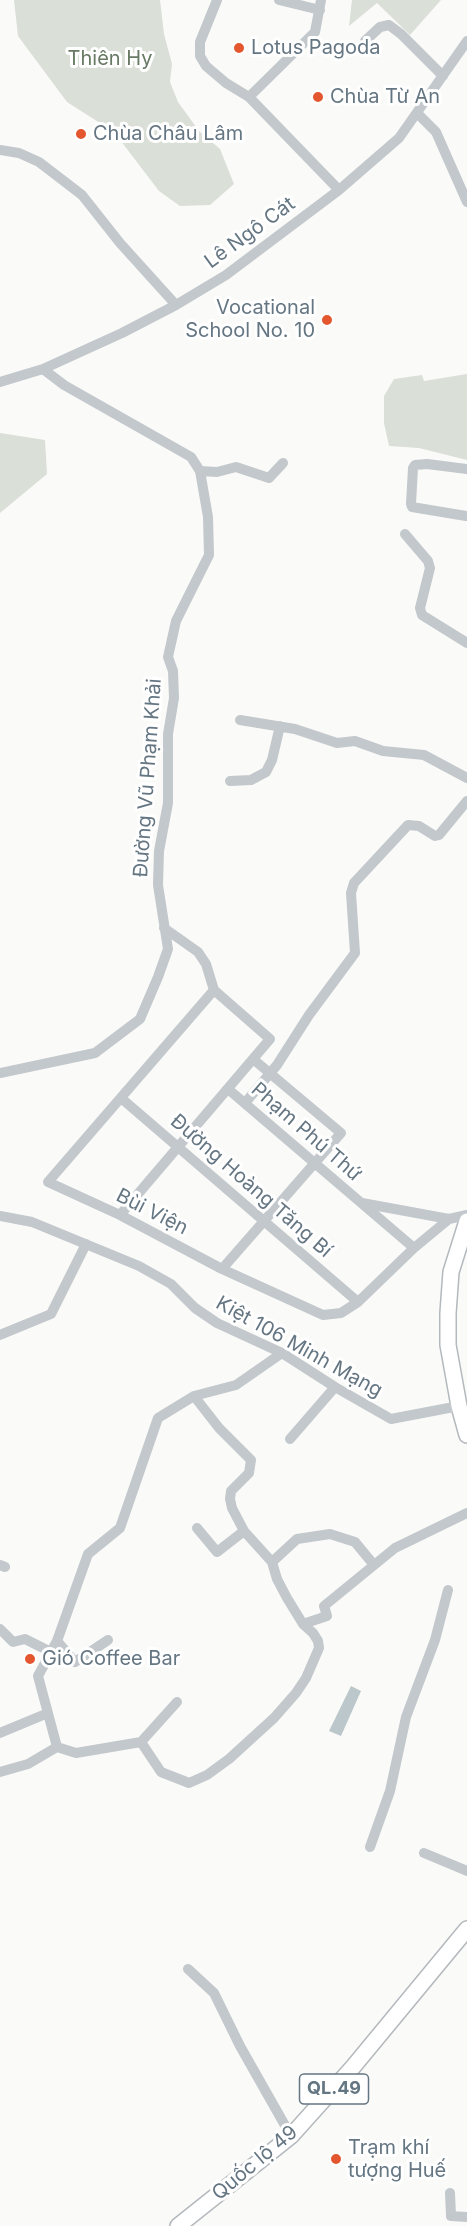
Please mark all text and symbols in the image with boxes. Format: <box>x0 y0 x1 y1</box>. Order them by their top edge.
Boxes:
place label: Lotus Pagoda <box>251 36 381 60</box>
marker: Lotus Pagoda <box>232 41 246 55</box>
park label: Thiên Hy <box>68 47 152 71</box>
place label: Chùa Từ An <box>330 85 440 109</box>
marker: Chùa Từ An <box>311 90 325 104</box>
place label: Chùa Châu Lâm <box>93 122 243 146</box>
marker: Chùa Châu Lâm <box>74 127 88 141</box>
street label: Lê Ngô Cát <box>200 192 300 274</box>
place label: Vocational School No. 10 <box>185 296 315 343</box>
marker: Vocational School No. 10 <box>320 313 334 327</box>
street label: Đường Vũ Phạm Khải <box>129 678 167 878</box>
street label: Phạm Phú Thứ <box>246 1078 366 1186</box>
street label: Đường Hoàng Tăng Bí <box>165 1109 337 1263</box>
street label: Bùi Viện <box>112 1184 192 1240</box>
street label: Kiệt 106 Minh Mạng <box>212 1291 386 1403</box>
place label: Gió Coffee Bar <box>42 1647 180 1671</box>
marker: Gió Coffee Bar <box>23 1652 37 1666</box>
road number: QL.49 <box>300 2074 368 2104</box>
street label: Quốc lộ 49 <box>207 2120 303 2206</box>
place label: Trạm khí tượng Huế <box>348 2136 446 2183</box>
marker: Trạm khí tượng Huế <box>329 2152 343 2166</box>

